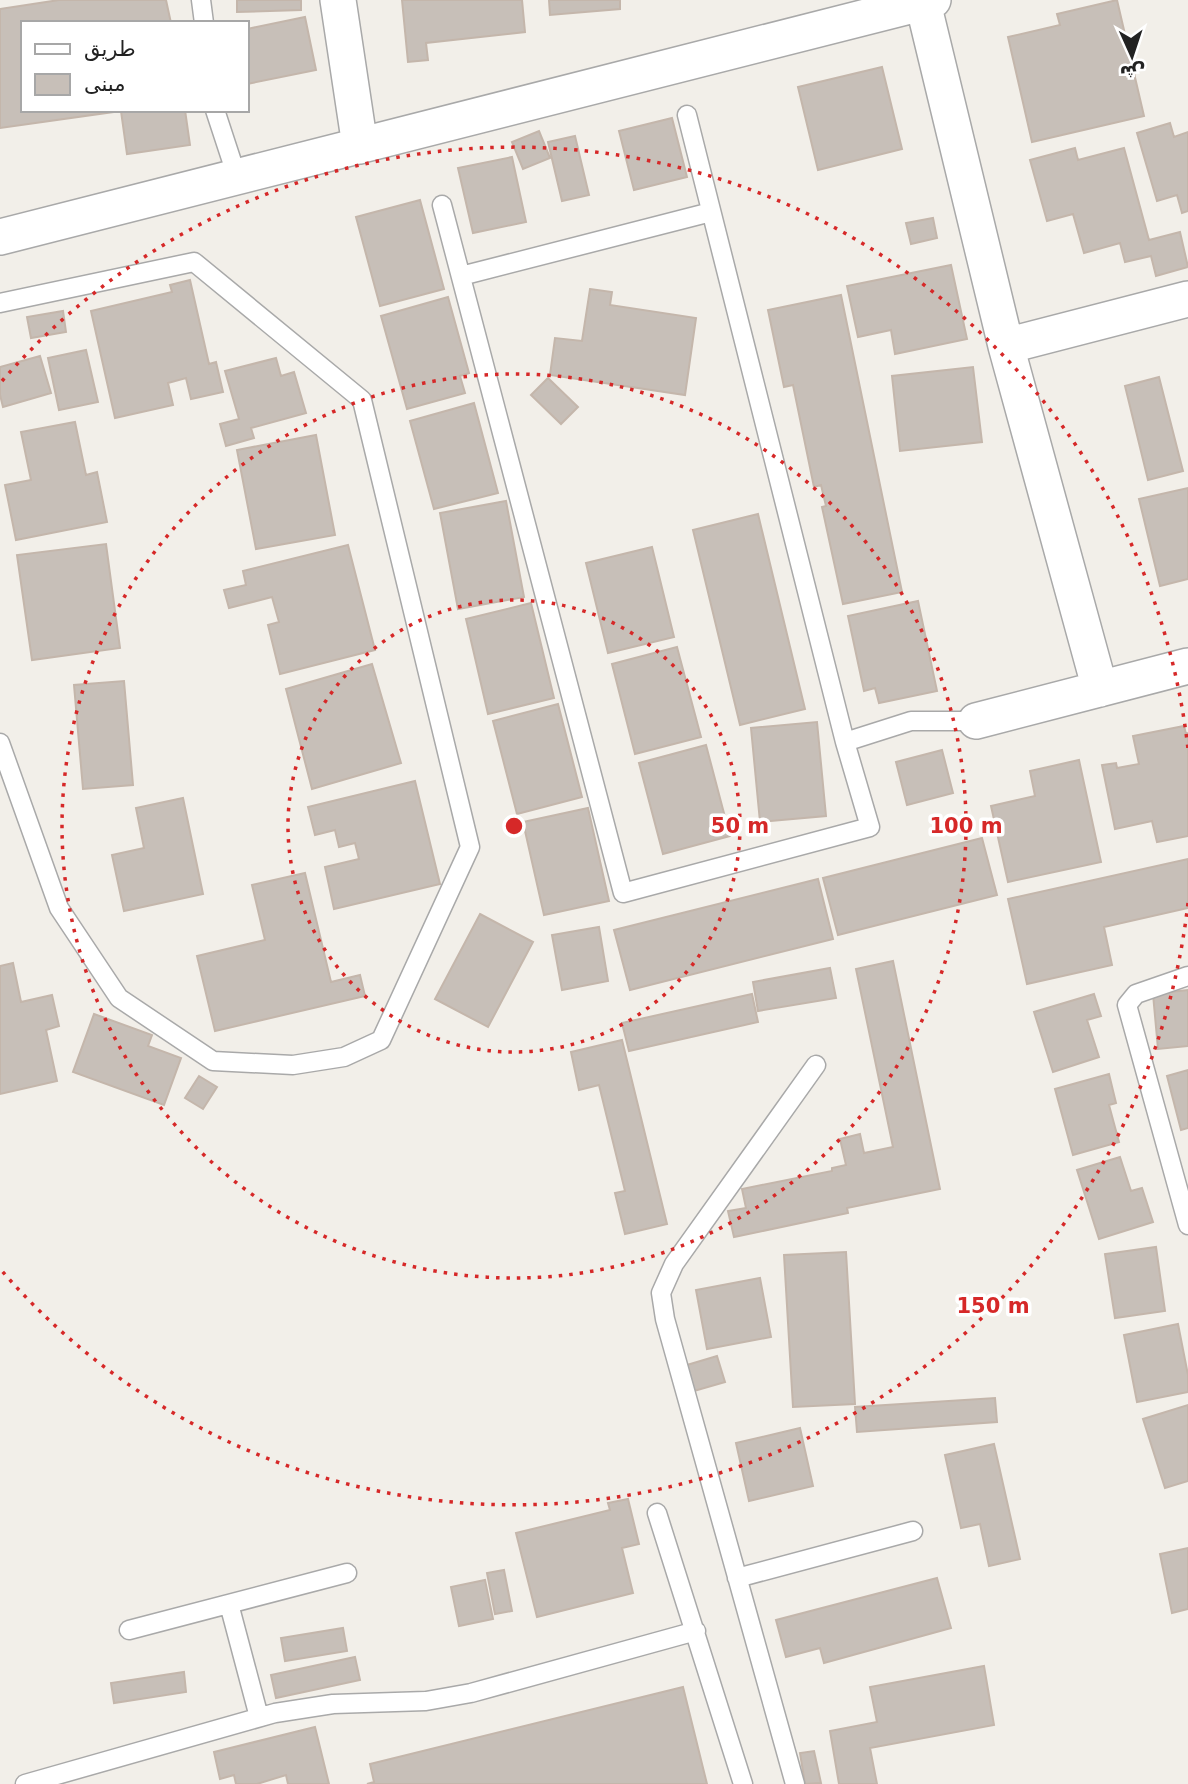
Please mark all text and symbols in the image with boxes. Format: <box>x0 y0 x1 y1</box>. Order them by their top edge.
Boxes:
legend <box>21 21 248 112</box>
north arrow <box>1097 21 1167 91</box>
text: طريق <box>84 37 136 61</box>
text: ش <box>1119 60 1147 85</box>
text: مبنى <box>84 72 125 96</box>
centre of rings <box>502 814 526 838</box>
text: 50 m <box>711 814 769 838</box>
text: 100 m <box>929 814 1003 838</box>
text: 150 m <box>956 1294 1030 1318</box>

